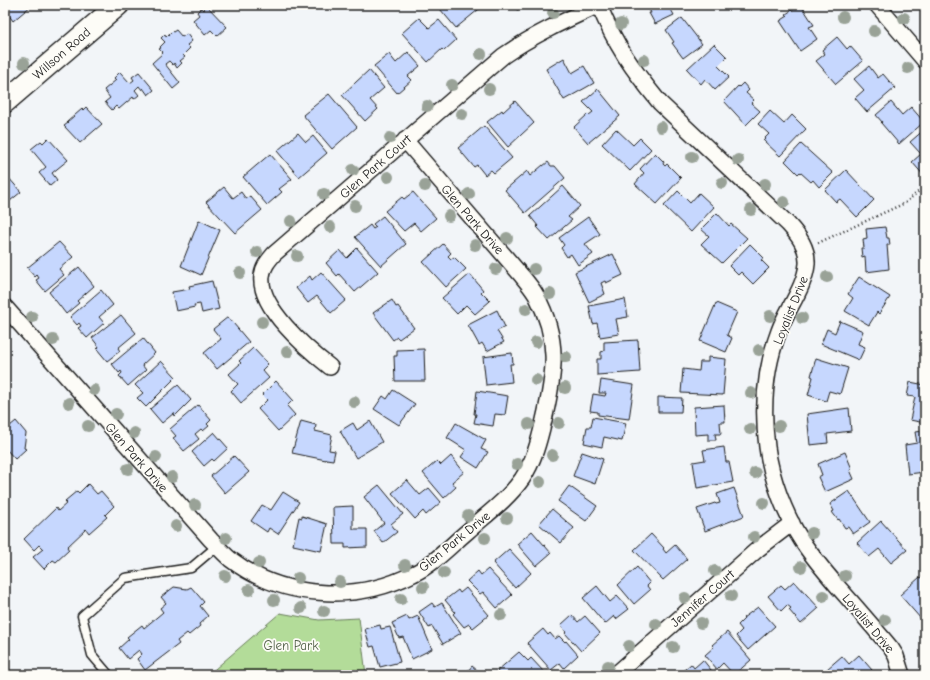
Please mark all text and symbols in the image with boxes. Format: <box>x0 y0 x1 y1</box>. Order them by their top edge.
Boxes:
street label: Willson Road <box>29 24 93 83</box>
street label: Glen Park Court <box>337 130 415 202</box>
street label: Glen Park Drive <box>438 181 507 258</box>
street label: Loyalist Drive <box>770 273 811 347</box>
street label: Glen Park Drive <box>102 419 171 496</box>
street label: Glen Park Drive <box>416 508 493 575</box>
street label: Jennifer Court <box>667 566 738 630</box>
street label: Loyalist Drive <box>840 591 898 656</box>
park label: Glen Park <box>263 638 319 653</box>

